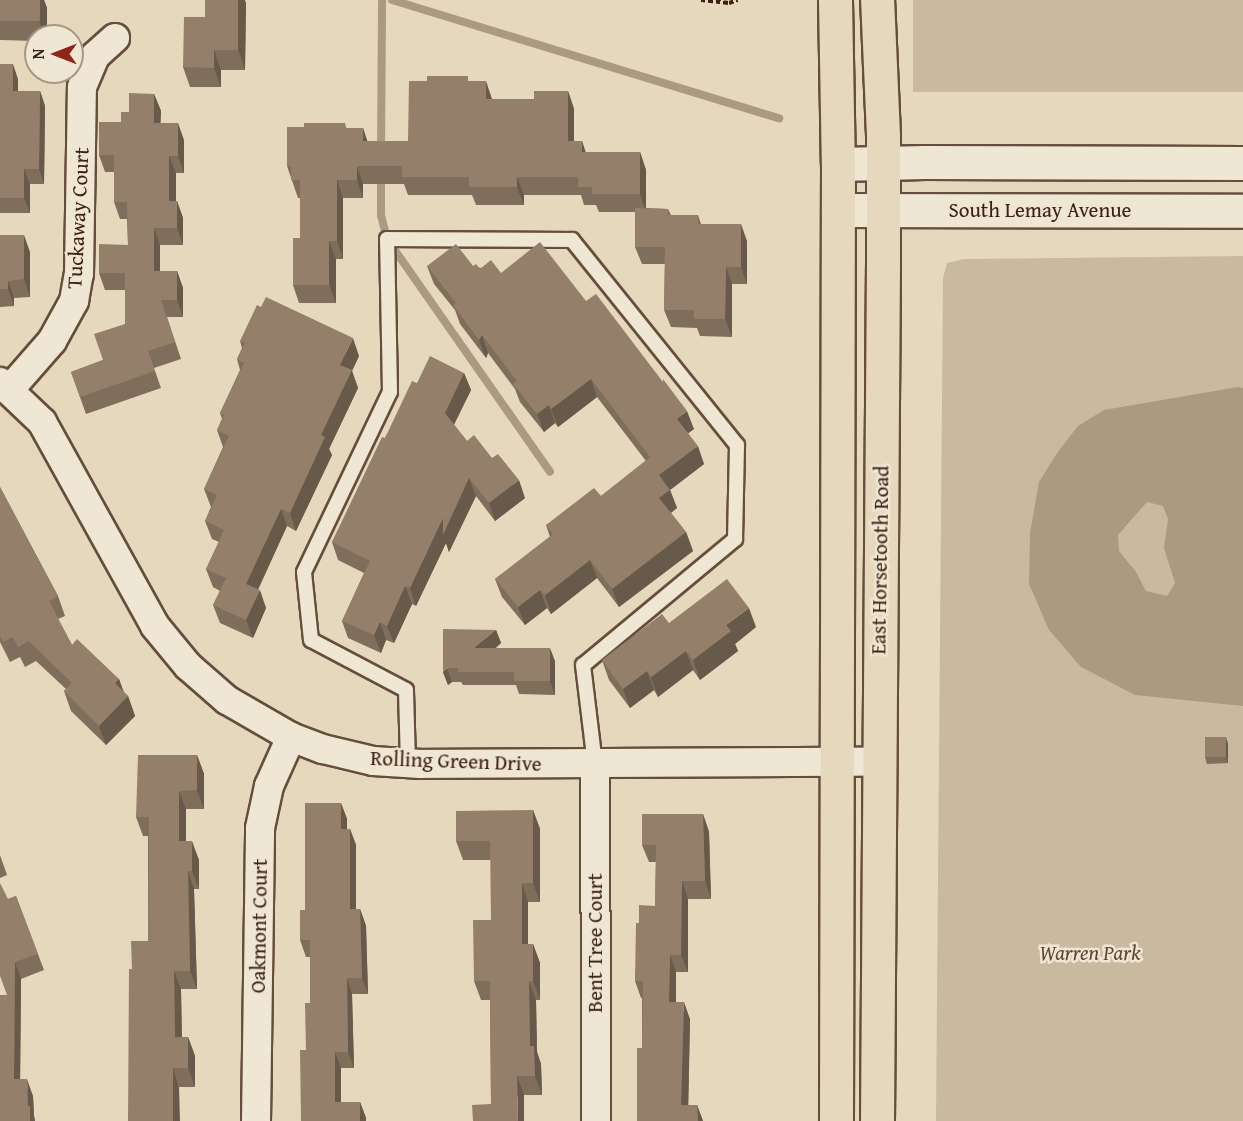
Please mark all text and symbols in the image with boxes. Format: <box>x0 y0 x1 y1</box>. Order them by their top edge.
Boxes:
north arrow <box>24 24 84 84</box>
text: N <box>26 49 50 59</box>
street label: Tuckaway Court <box>62 147 94 289</box>
street label: South Lemay Avenue <box>949 197 1131 223</box>
street label: East Horsetooth Road <box>866 465 894 655</box>
street label: Rolling Green Drive <box>370 745 542 777</box>
street label: Oakmont Court <box>245 858 273 994</box>
street label: Bent Tree Court <box>582 873 608 1013</box>
park label: Warren Park <box>1039 940 1141 966</box>

